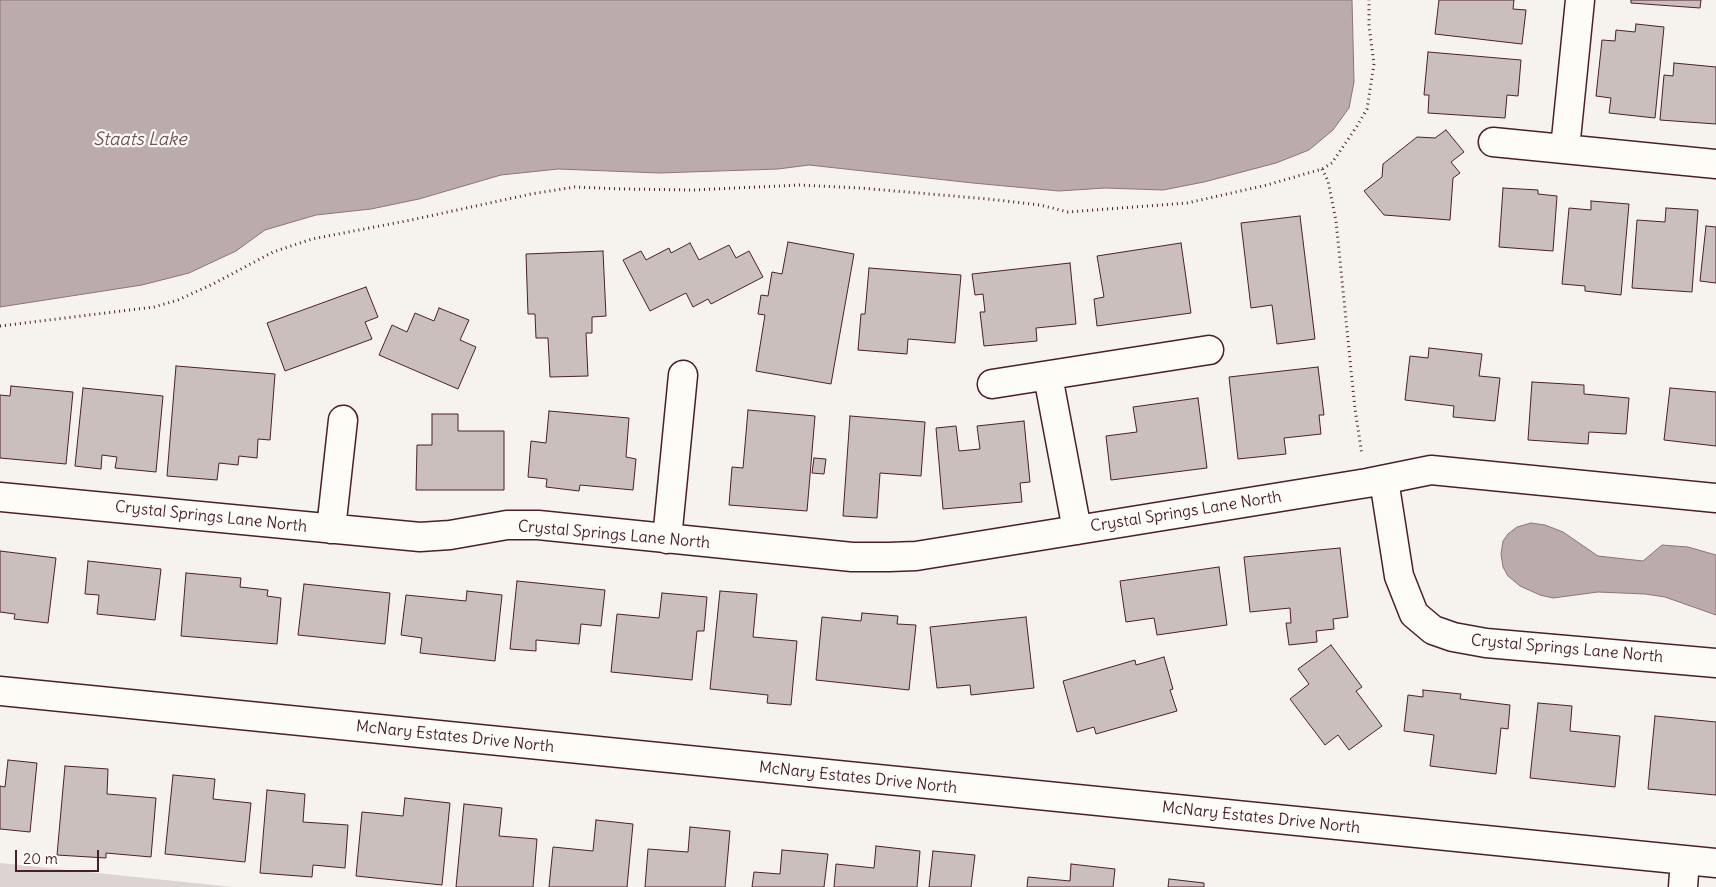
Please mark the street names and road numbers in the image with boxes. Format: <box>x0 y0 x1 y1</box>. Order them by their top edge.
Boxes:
street label: Crystal Springs Lane North <box>1089 487 1283 537</box>
street label: Crystal Springs Lane North <box>114 497 308 537</box>
street label: Crystal Springs Lane North <box>517 517 711 553</box>
street label: Crystal Springs Lane North <box>1470 631 1664 667</box>
street label: McNary Estates Drive North <box>355 717 555 757</box>
street label: McNary Estates Drive North <box>758 758 958 798</box>
street label: McNary Estates Drive North <box>1161 798 1361 838</box>

